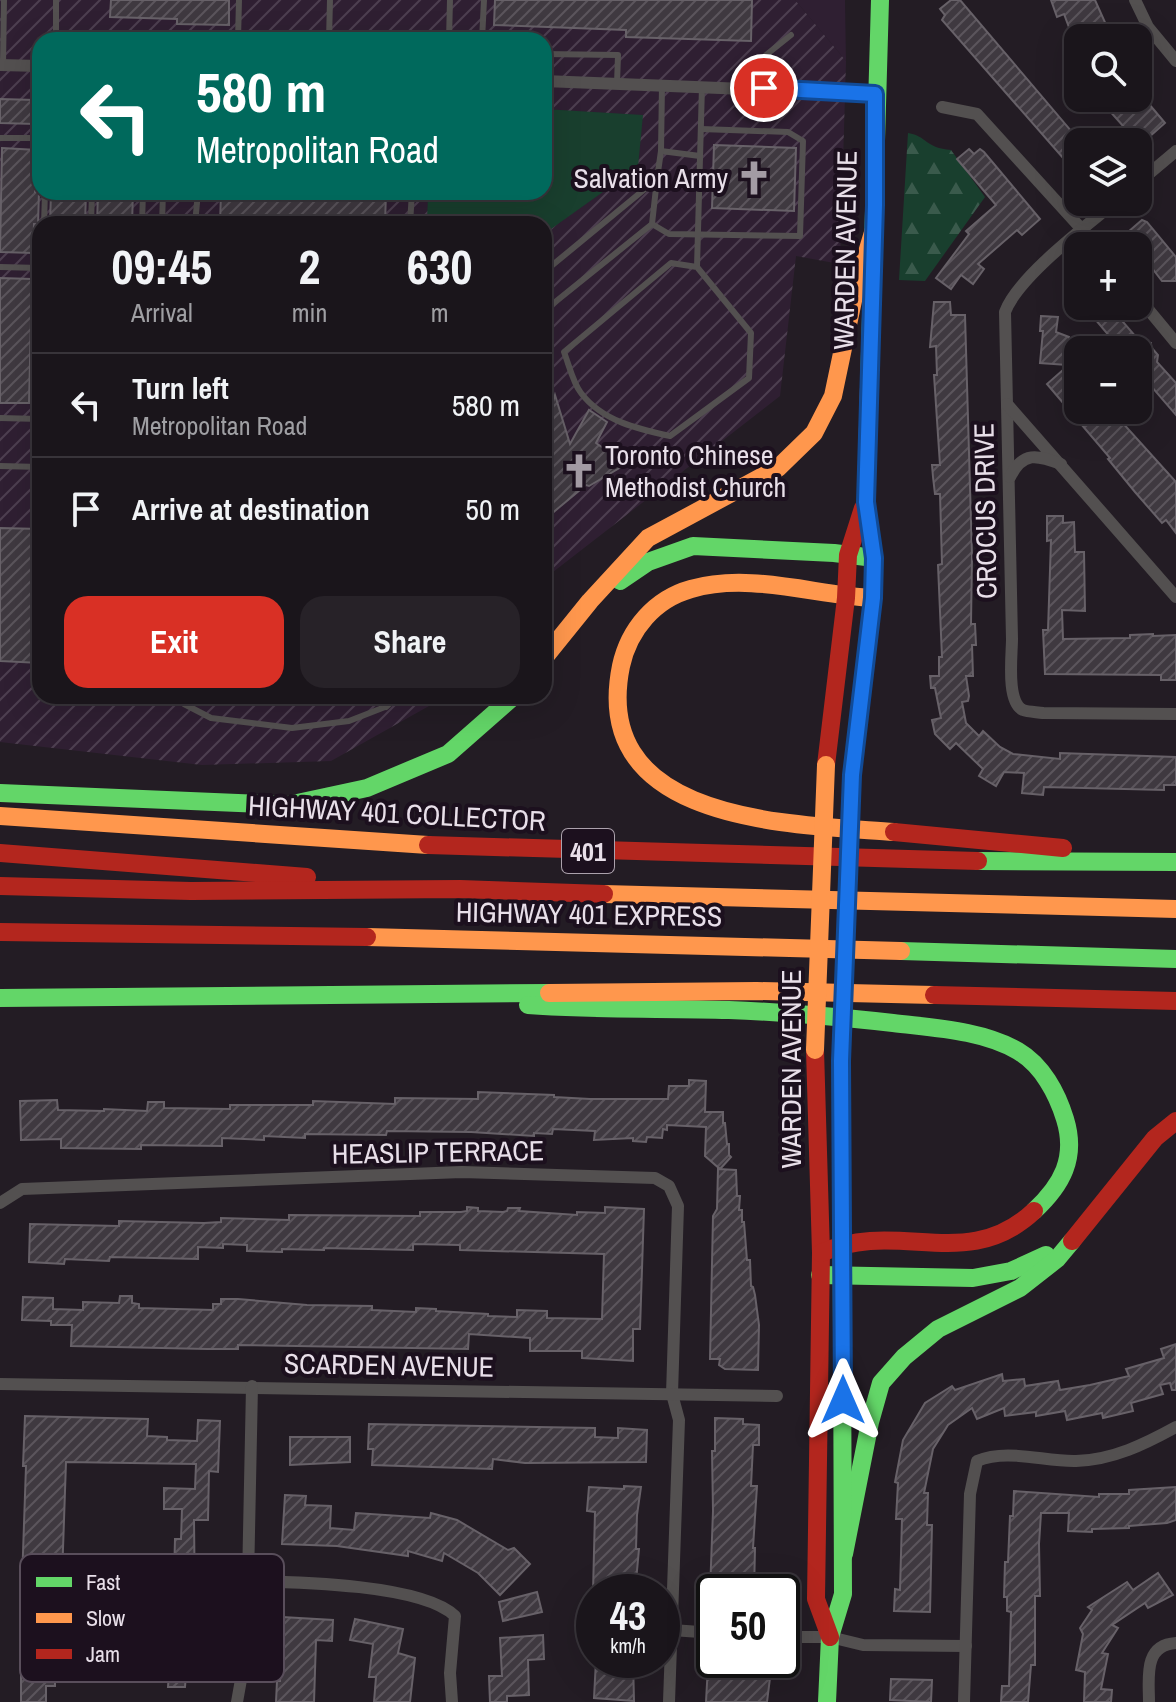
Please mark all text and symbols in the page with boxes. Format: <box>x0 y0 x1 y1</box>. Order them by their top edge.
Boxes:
map controls <box>1064 24 1152 424</box>
button: search <box>1064 24 1152 112</box>
text: 580 m <box>196 54 326 129</box>
pin <box>730 54 798 122</box>
icon: left <box>64 64 168 168</box>
icon: arrive <box>742 66 786 110</box>
text: Metropolitan Road <box>196 126 439 174</box>
button: layers <box>1064 128 1152 216</box>
street label: WARDEN AVENUE <box>824 150 866 350</box>
place label: Salvation Army <box>574 159 729 197</box>
church icon: Salvation Army <box>735 159 773 197</box>
button: + <box>1064 232 1152 320</box>
text: 09:45 <box>112 234 212 299</box>
text: 2 <box>299 234 320 299</box>
text: 630 <box>407 234 472 299</box>
text: Arrival <box>131 295 193 330</box>
text: min <box>292 295 327 330</box>
text: m <box>431 295 449 330</box>
button: − <box>1064 336 1152 424</box>
text: Turn left <box>132 368 229 408</box>
icon: left <box>64 383 108 427</box>
text: 580 m <box>452 385 520 425</box>
text: Metropolitan Road <box>132 408 307 443</box>
street label: CROCUS DRIVE <box>964 423 1006 599</box>
place label: Toronto Chinese Methodist Church <box>605 436 786 506</box>
church icon: Toronto Chinese Methodist Church <box>560 452 598 490</box>
icon: arrive <box>64 487 108 531</box>
text: Arrive at destination <box>132 489 370 529</box>
text: 50 m <box>465 489 520 529</box>
button: Exit <box>64 596 284 688</box>
button: Share <box>300 596 520 688</box>
street label: HIGHWAY 401 COLLECTOR <box>247 786 547 840</box>
road number: 401 <box>562 829 614 873</box>
street label: HIGHWAY 401 EXPRESS <box>456 893 722 935</box>
street label: WARDEN AVENUE <box>772 969 810 1169</box>
street label: HEASLIP TERRACE <box>332 1131 544 1173</box>
street label: SCARDEN AVENUE <box>284 1344 494 1386</box>
position arrow <box>801 1358 885 1442</box>
legend <box>20 1554 284 1682</box>
text: Fast <box>86 1567 120 1597</box>
speed limit sign: 50 <box>696 1574 800 1678</box>
text: 43 <box>610 1589 646 1642</box>
text: Slow <box>86 1603 125 1633</box>
text: km/h <box>610 1632 646 1659</box>
text: Jam <box>86 1639 120 1669</box>

